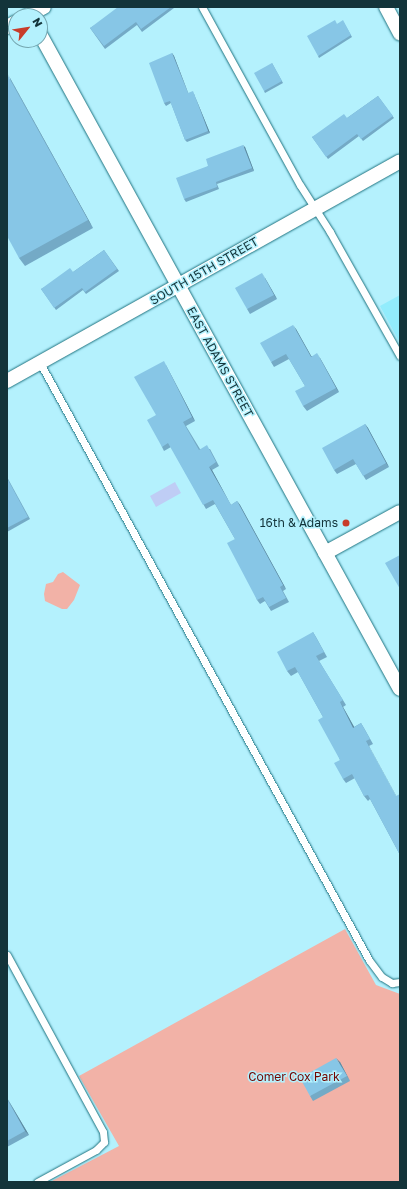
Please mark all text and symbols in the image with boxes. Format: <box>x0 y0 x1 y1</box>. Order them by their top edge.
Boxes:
north arrow <box>8 8 48 48</box>
text: N <box>30 15 46 29</box>
street label: SOUTH 15TH STREET <box>147 234 261 308</box>
street label: EAST ADAMS STREET <box>184 304 256 420</box>
place label: 16th & Adams <box>260 516 338 530</box>
marker: 16th & Adams <box>341 518 351 528</box>
park label: Comer Cox Park <box>248 1070 340 1084</box>

